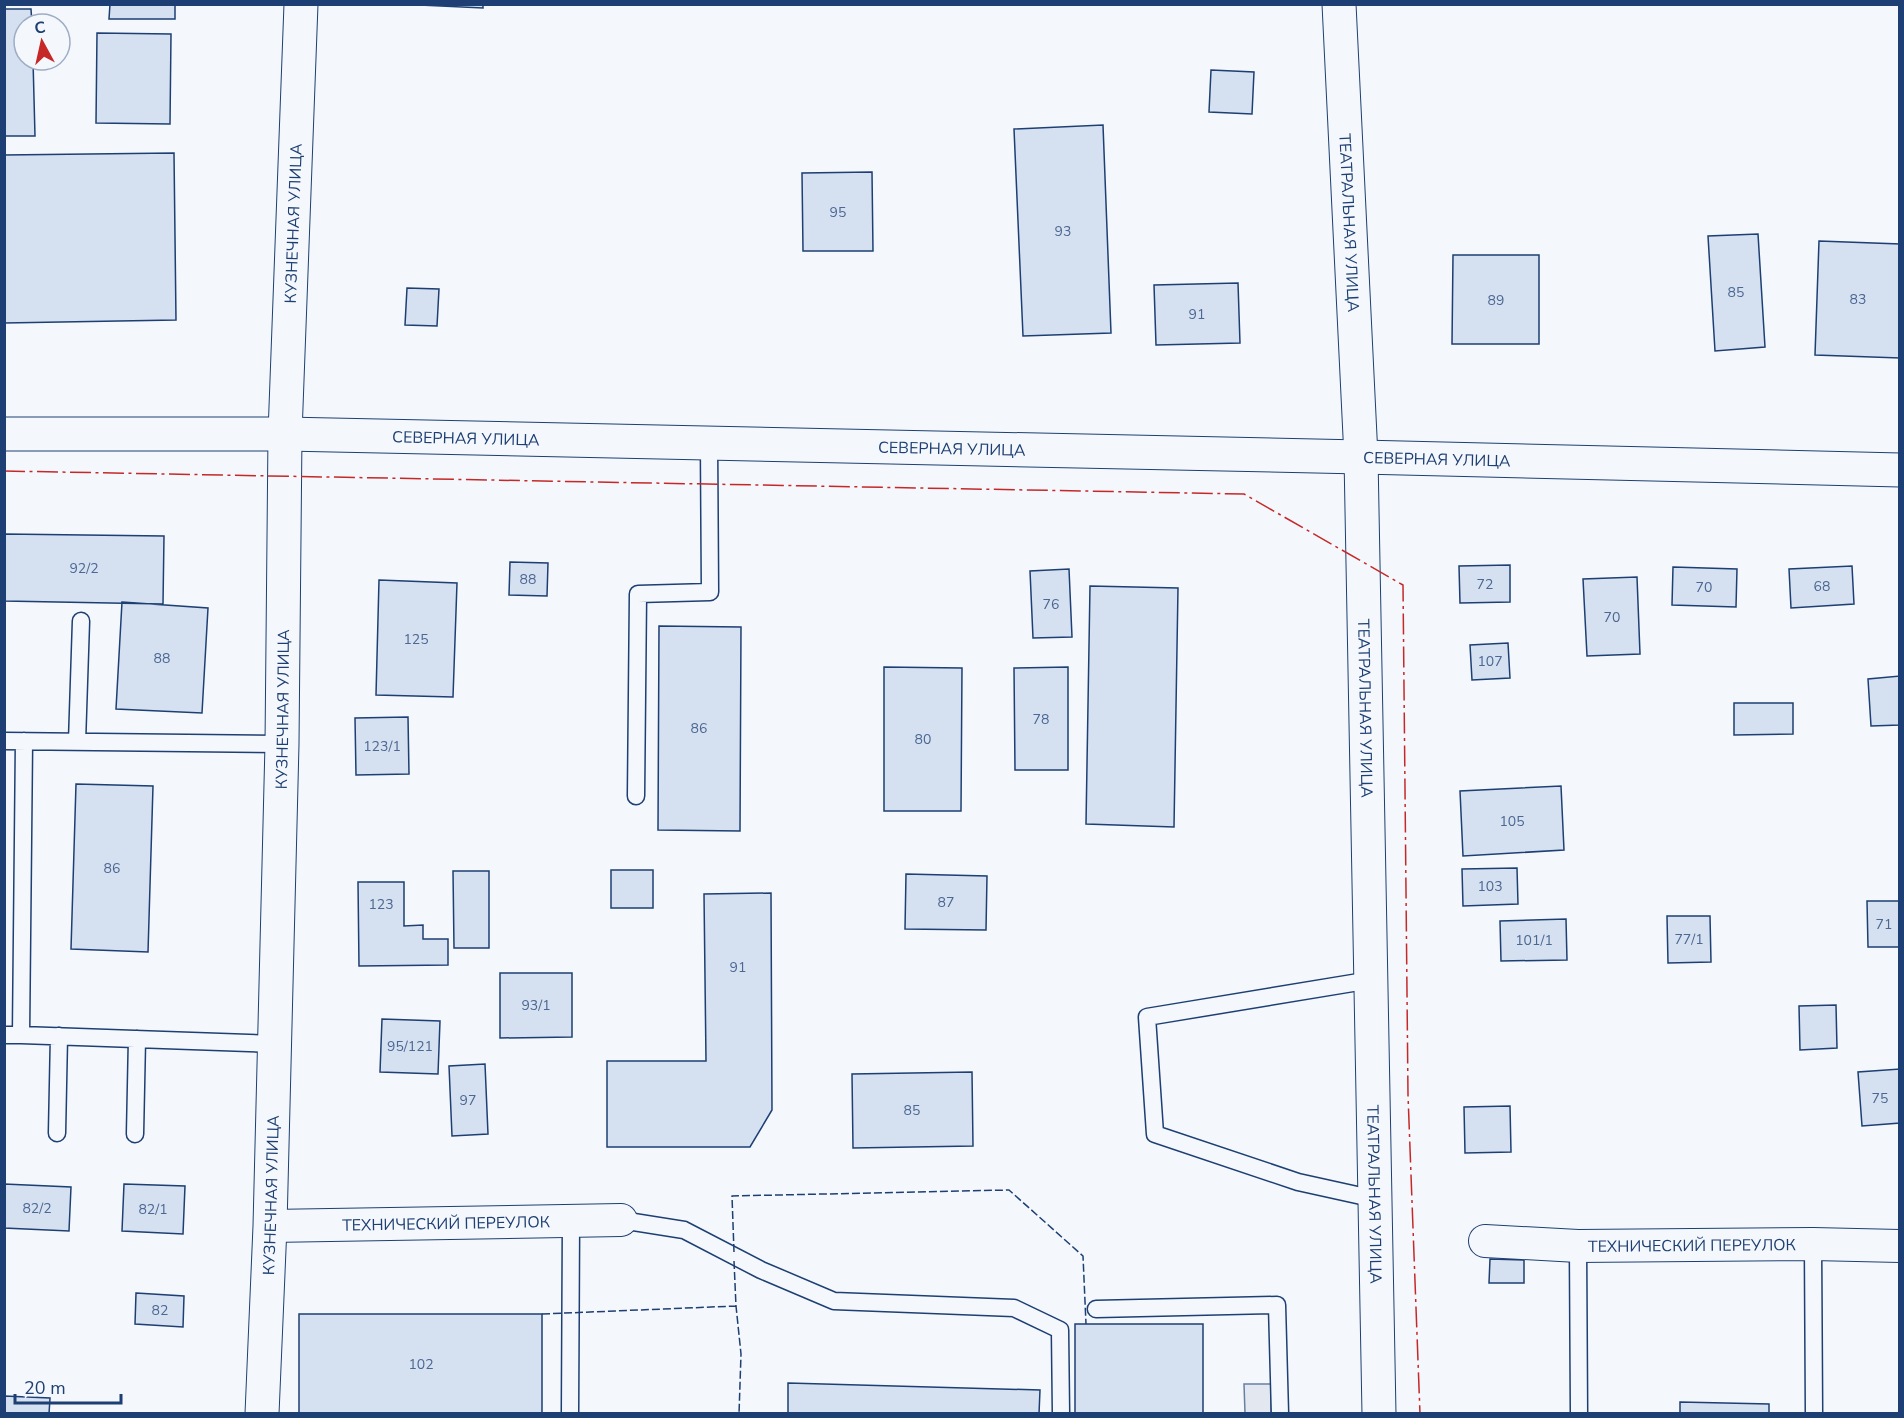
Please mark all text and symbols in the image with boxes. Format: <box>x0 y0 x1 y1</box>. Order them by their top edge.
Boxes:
north arrow <box>12 12 72 72</box>
text: С <box>33 16 47 40</box>
street label: ТЕАТРАЛЬНАЯ УЛИЦА <box>1333 133 1364 313</box>
street label: КУЗНЕЧНАЯ УЛИЦА <box>280 143 308 304</box>
house number: 95 <box>830 203 846 222</box>
house number: 93 <box>1055 222 1071 241</box>
house number: 85 <box>1728 283 1744 302</box>
house number: 83 <box>1850 290 1866 309</box>
house number: 89 <box>1488 291 1504 310</box>
house number: 91 <box>1189 305 1205 324</box>
street label: СЕВЕРНАЯ УЛИЦА <box>392 426 540 451</box>
street label: СЕВЕРНАЯ УЛИЦА <box>878 437 1026 462</box>
street label: СЕВЕРНАЯ УЛИЦА <box>1363 447 1511 473</box>
house number: 92/2 <box>69 559 99 578</box>
house number: 88 <box>520 570 536 589</box>
house number: 72 <box>1477 575 1493 594</box>
house number: 68 <box>1814 577 1830 596</box>
house number: 70 <box>1696 578 1712 597</box>
house number: 76 <box>1043 595 1059 614</box>
house number: 70 <box>1604 608 1620 627</box>
street label: ТЕАТРАЛЬНАЯ УЛИЦА <box>1352 619 1377 798</box>
street label: КУЗНЕЧНАЯ УЛИЦА <box>271 629 295 790</box>
house number: 125 <box>403 630 429 649</box>
house number: 88 <box>154 649 170 668</box>
house number: 107 <box>1477 652 1503 671</box>
house number: 78 <box>1033 710 1049 729</box>
house number: 86 <box>691 719 707 738</box>
house number: 80 <box>915 730 931 749</box>
house number: 123/1 <box>363 737 401 756</box>
house number: 105 <box>1499 812 1525 831</box>
house number: 86 <box>104 859 120 878</box>
house number: 103 <box>1477 877 1503 896</box>
house number: 87 <box>938 893 954 912</box>
house number: 123 <box>368 895 394 914</box>
house number: 71 <box>1876 915 1892 934</box>
house number: 77/1 <box>1674 930 1704 949</box>
house number: 101/1 <box>1515 931 1553 950</box>
house number: 91 <box>730 958 746 977</box>
house number: 93/1 <box>521 996 551 1015</box>
house number: 95/121 <box>387 1037 433 1056</box>
house number: 75 <box>1872 1089 1888 1108</box>
house number: 97 <box>460 1091 476 1110</box>
house number: 85 <box>904 1101 920 1120</box>
street label: ТЕАТРАЛЬНАЯ УЛИЦА <box>1361 1105 1387 1284</box>
street label: КУЗНЕЧНАЯ УЛИЦА <box>258 1115 285 1276</box>
house number: 82/2 <box>22 1199 52 1218</box>
house number: 82/1 <box>138 1200 168 1219</box>
street label: ТЕХНИЧЕСКИЙ ПЕРЕУЛОК <box>342 1211 551 1237</box>
street label: ТЕХНИЧЕСКИЙ ПЕРЕУЛОК <box>1588 1234 1797 1258</box>
house number: 82 <box>152 1301 168 1320</box>
house number: 102 <box>408 1355 434 1374</box>
scale bar <box>15 1367 122 1405</box>
text: 20 m <box>24 1376 66 1400</box>

